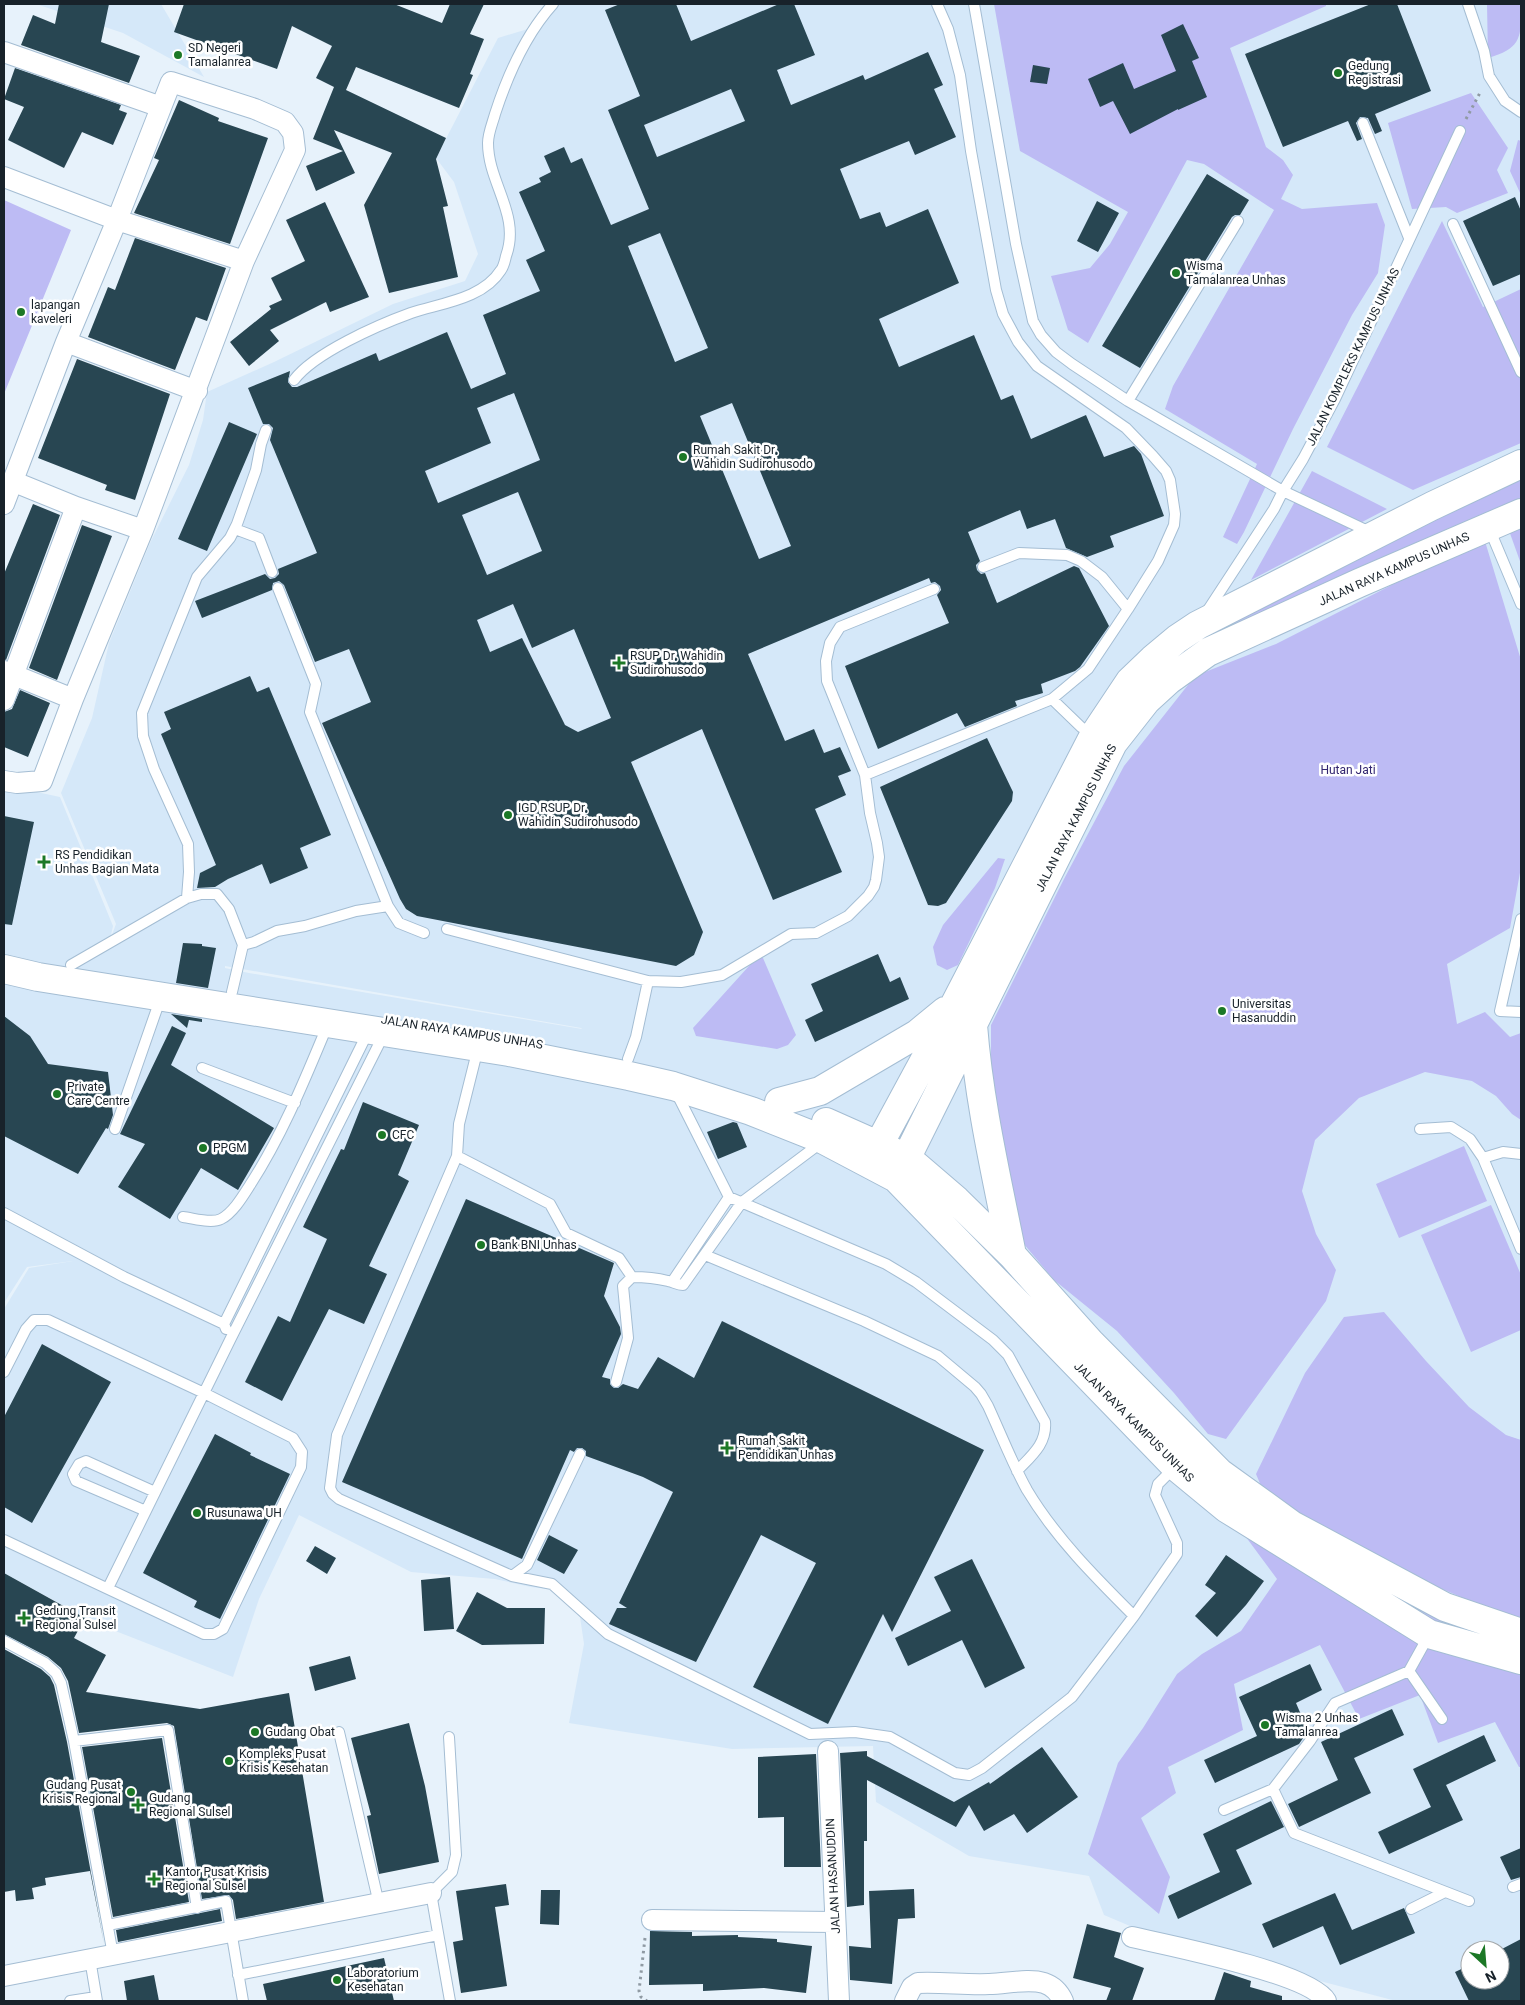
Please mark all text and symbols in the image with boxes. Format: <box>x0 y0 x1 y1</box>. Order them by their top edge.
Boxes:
place label: SD Negeri Tamalanrea <box>188 41 251 69</box>
marker: SD Negeri Tamalanrea <box>172 49 184 61</box>
place label: Gedung Registrasi <box>1348 59 1401 87</box>
marker: Gedung Registrasi <box>1332 67 1344 79</box>
place label: Wisma Tamalanrea Unhas <box>1186 259 1286 287</box>
street label: JALAN KOMPLEKS KAMPUS UNHAS <box>1304 266 1402 448</box>
marker: Wisma Tamalanrea Unhas <box>1170 267 1182 279</box>
place label: lapangan kaveleri <box>31 298 80 326</box>
marker: lapangan kaveleri <box>15 306 27 318</box>
place label: Rumah Sakit Dr. Wahidin Sudirohusodo <box>693 443 813 471</box>
marker: Rumah Sakit Dr. Wahidin Sudirohusodo <box>677 451 689 463</box>
street label: JALAN RAYA KAMPUS UNHAS <box>1316 529 1472 609</box>
place label: RSUP Dr. Wahidin Sudirohusodo <box>630 649 723 677</box>
marker: RSUP Dr. Wahidin Sudirohusodo <box>612 656 626 670</box>
street label: JALAN RAYA KAMPUS UNHAS <box>1033 742 1119 894</box>
park label: Hutan Jati <box>1320 763 1376 777</box>
place label: IGD RSUP Dr. Wahidin Sudirohusodo <box>518 801 638 829</box>
marker: IGD RSUP Dr. Wahidin Sudirohusodo <box>502 809 514 821</box>
place label: RS Pendidikan Unhas Bagian Mata <box>55 848 159 876</box>
marker: RS Pendidikan Unhas Bagian Mata <box>37 855 51 869</box>
place label: Universitas Hasanuddin <box>1232 997 1296 1025</box>
marker: Universitas Hasanuddin <box>1216 1005 1228 1017</box>
street label: JALAN RAYA KAMPUS UNHAS <box>380 1012 544 1052</box>
place label: Private Care Centre <box>67 1080 130 1108</box>
marker: Private Care Centre <box>51 1088 63 1100</box>
place label: CFC <box>392 1128 414 1142</box>
marker: CFC <box>376 1129 388 1141</box>
place label: PPGM <box>213 1141 247 1155</box>
marker: PPGM <box>197 1142 209 1154</box>
place label: Bank BNI Unhas <box>491 1238 577 1252</box>
marker: Bank BNI Unhas <box>475 1239 487 1251</box>
street label: JALAN RAYA KAMPUS UNHAS <box>1071 1359 1197 1485</box>
place label: Rumah Sakit Pendidikan Unhas <box>738 1434 834 1462</box>
marker: Rumah Sakit Pendidikan Unhas <box>720 1441 734 1455</box>
place label: Rusunawa UH <box>207 1506 282 1520</box>
marker: Rusunawa UH <box>191 1507 203 1519</box>
place label: Gedung Transit Regional Sulsel <box>35 1604 116 1632</box>
marker: Gedung Transit Regional Sulsel <box>17 1611 31 1625</box>
place label: Wisma 2 Unhas Tamalanrea <box>1275 1711 1358 1739</box>
marker: Wisma 2 Unhas Tamalanrea <box>1259 1719 1271 1731</box>
place label: Gudang Obat <box>265 1725 335 1739</box>
marker: Gudang Obat <box>249 1726 261 1738</box>
place label: Kompleks Pusat Krisis Kesehatan <box>239 1747 328 1775</box>
marker: Kompleks Pusat Krisis Kesehatan <box>223 1755 235 1767</box>
place label: Gudang Pusat Krisis Regional <box>42 1778 121 1806</box>
marker: Gudang Pusat Krisis Regional <box>125 1786 137 1798</box>
place label: Gudang Regional Sulsel <box>149 1791 230 1819</box>
marker: Gudang Regional Sulsel <box>131 1798 145 1812</box>
street label: JALAN HASANUDDIN <box>823 1818 843 1934</box>
place label: Kantor Pusat Krisis Regional Sulsel <box>165 1865 267 1893</box>
marker: Kantor Pusat Krisis Regional Sulsel <box>147 1872 161 1886</box>
north arrow <box>1460 1940 1510 1990</box>
place label: Laboratorium Kesehatan <box>347 1966 419 1994</box>
text: N <box>1483 1967 1499 1986</box>
marker: Laboratorium Kesehatan <box>331 1974 343 1986</box>

